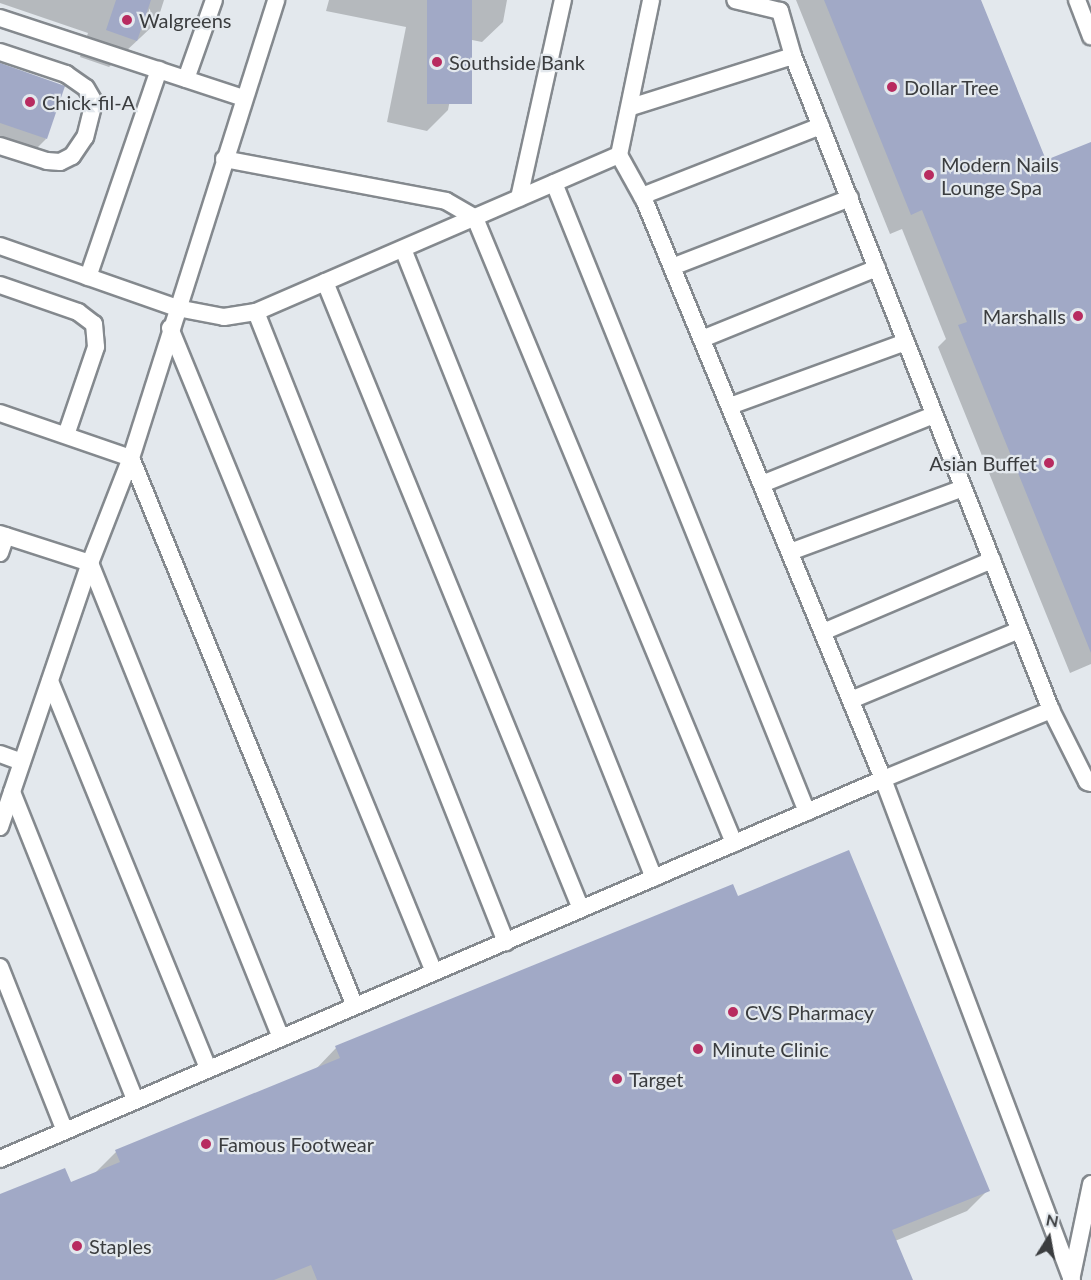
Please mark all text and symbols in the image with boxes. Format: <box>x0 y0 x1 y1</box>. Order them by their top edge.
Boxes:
place label: Walgreens <box>139 8 231 32</box>
marker: Walgreens <box>120 13 134 27</box>
place label: Southside Bank <box>449 50 585 74</box>
marker: Southside Bank <box>430 55 444 69</box>
place label: Dollar Tree <box>904 75 1000 99</box>
marker: Dollar Tree <box>885 80 899 94</box>
place label: Chick-fil-A <box>42 90 135 114</box>
marker: Chick-fil-A <box>23 95 37 109</box>
place label: Modern Nails Lounge Spa <box>941 152 1059 199</box>
marker: Modern Nails Lounge Spa <box>922 168 936 182</box>
place label: Marshalls <box>983 304 1066 328</box>
marker: Marshalls <box>1071 309 1085 323</box>
place label: Asian Buffet <box>929 451 1037 475</box>
marker: Asian Buffet <box>1042 456 1056 470</box>
place label: CVS Pharmacy <box>745 1000 874 1024</box>
marker: CVS Pharmacy <box>726 1005 740 1019</box>
place label: Minute Clinic <box>712 1037 829 1061</box>
marker: Minute Clinic <box>689 1040 707 1058</box>
place label: Target <box>629 1067 683 1091</box>
marker: Target <box>610 1072 624 1086</box>
place label: Famous Footwear <box>218 1132 374 1156</box>
marker: Famous Footwear <box>199 1137 213 1151</box>
north arrow <box>1019 1208 1079 1268</box>
text: N <box>1045 1209 1060 1230</box>
place label: Staples <box>89 1234 152 1258</box>
marker: Staples <box>70 1239 84 1253</box>

